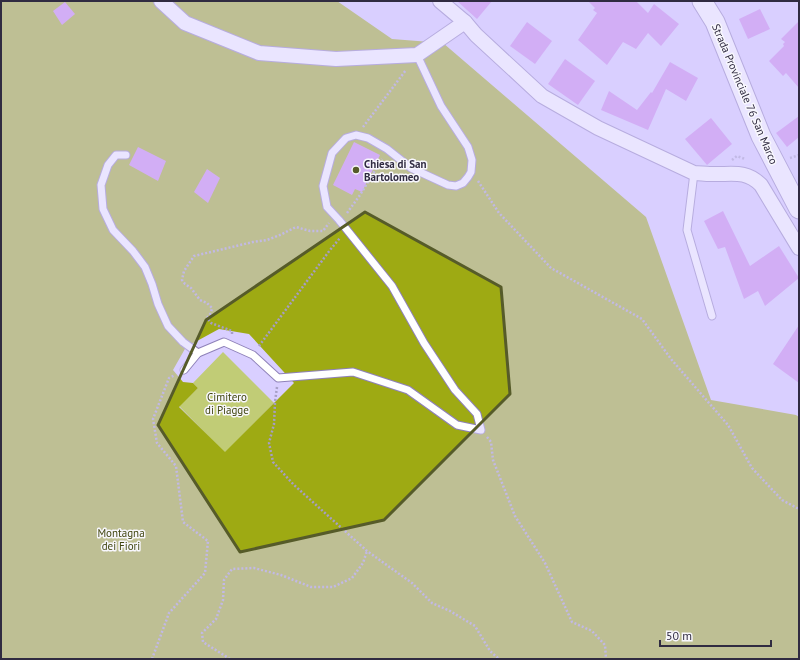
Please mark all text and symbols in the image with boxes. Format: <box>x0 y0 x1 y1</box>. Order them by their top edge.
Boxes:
street label: Strada Provinciale 76 San Marco <box>709 22 781 167</box>
place label: Chiesa di San Bartolomeo <box>364 157 427 184</box>
marker: Chiesa di San Bartolomeo <box>351 165 361 175</box>
park label: Cimitero di Piagge <box>205 390 249 417</box>
park label: Montagna dei Fiori <box>97 526 145 553</box>
scale bar <box>660 622 771 648</box>
text: 50 m <box>666 628 692 643</box>

